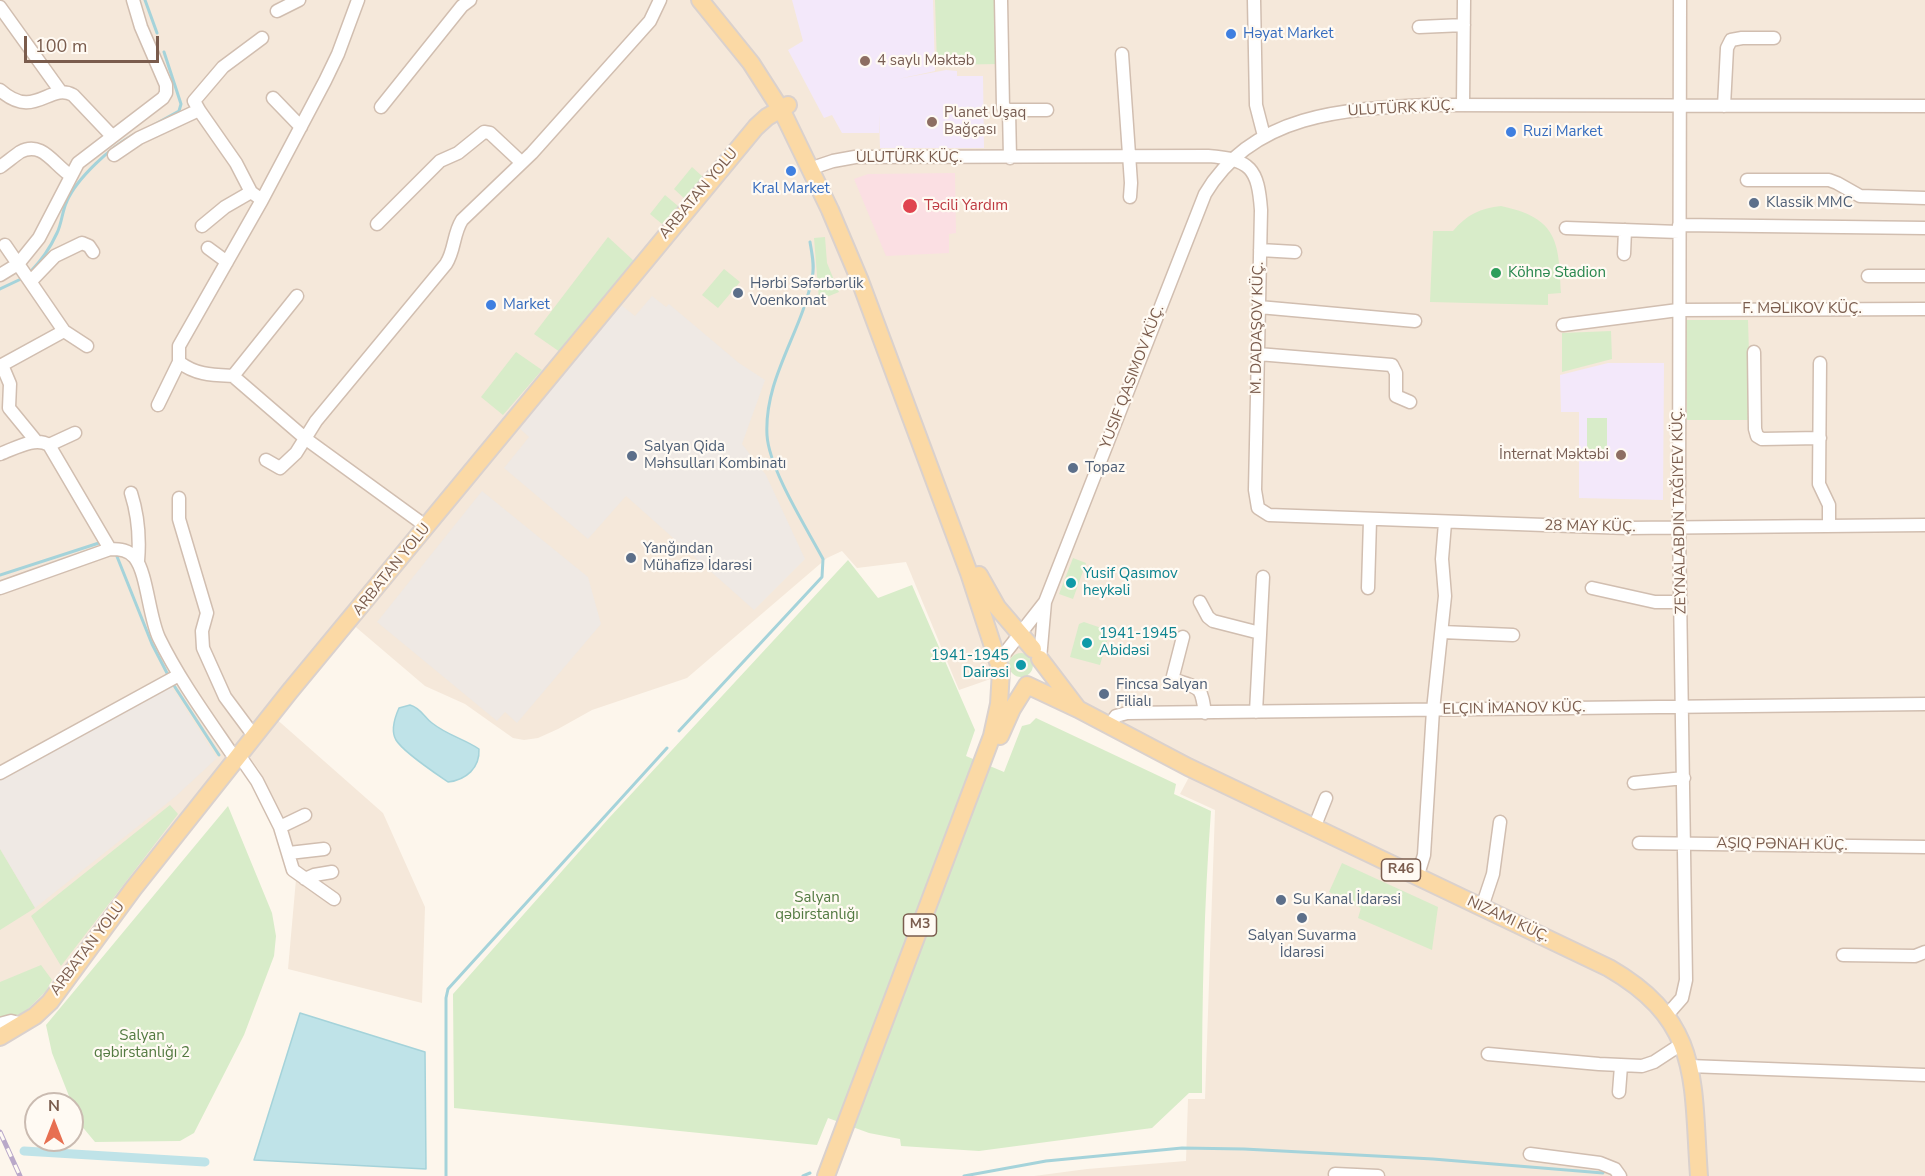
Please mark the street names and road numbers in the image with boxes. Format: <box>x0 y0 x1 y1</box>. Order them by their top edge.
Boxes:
street label: ULUTÜRK KÜÇ. <box>1347 97 1455 121</box>
street label: ARBATAN YOLU <box>656 145 742 243</box>
street label: ULUTÜRK KÜÇ. <box>856 149 962 167</box>
street label: M. DADAŞOV KÜÇ. <box>1248 262 1268 394</box>
street label: F. MƏLIKOV KÜÇ. <box>1742 300 1862 318</box>
street label: YUSIF QASIMOV KÜÇ. <box>1097 303 1169 451</box>
street label: ZEYNALABDIN TAĞIYEV KÜÇ. <box>1669 407 1691 615</box>
street label: 28 MAY KÜÇ. <box>1544 517 1636 537</box>
street label: ARBATAN YOLU <box>349 520 435 620</box>
street label: ELÇIN İMANOV KÜÇ. <box>1442 699 1586 719</box>
street label: AŞIQ PƏNAH KÜÇ. <box>1716 835 1848 855</box>
road number: R46 <box>1382 859 1420 881</box>
street label: NIZAMI KÜÇ. <box>1464 893 1552 947</box>
street label: ARBATAN YOLU <box>47 898 129 1000</box>
road number: M3 <box>904 914 936 936</box>

